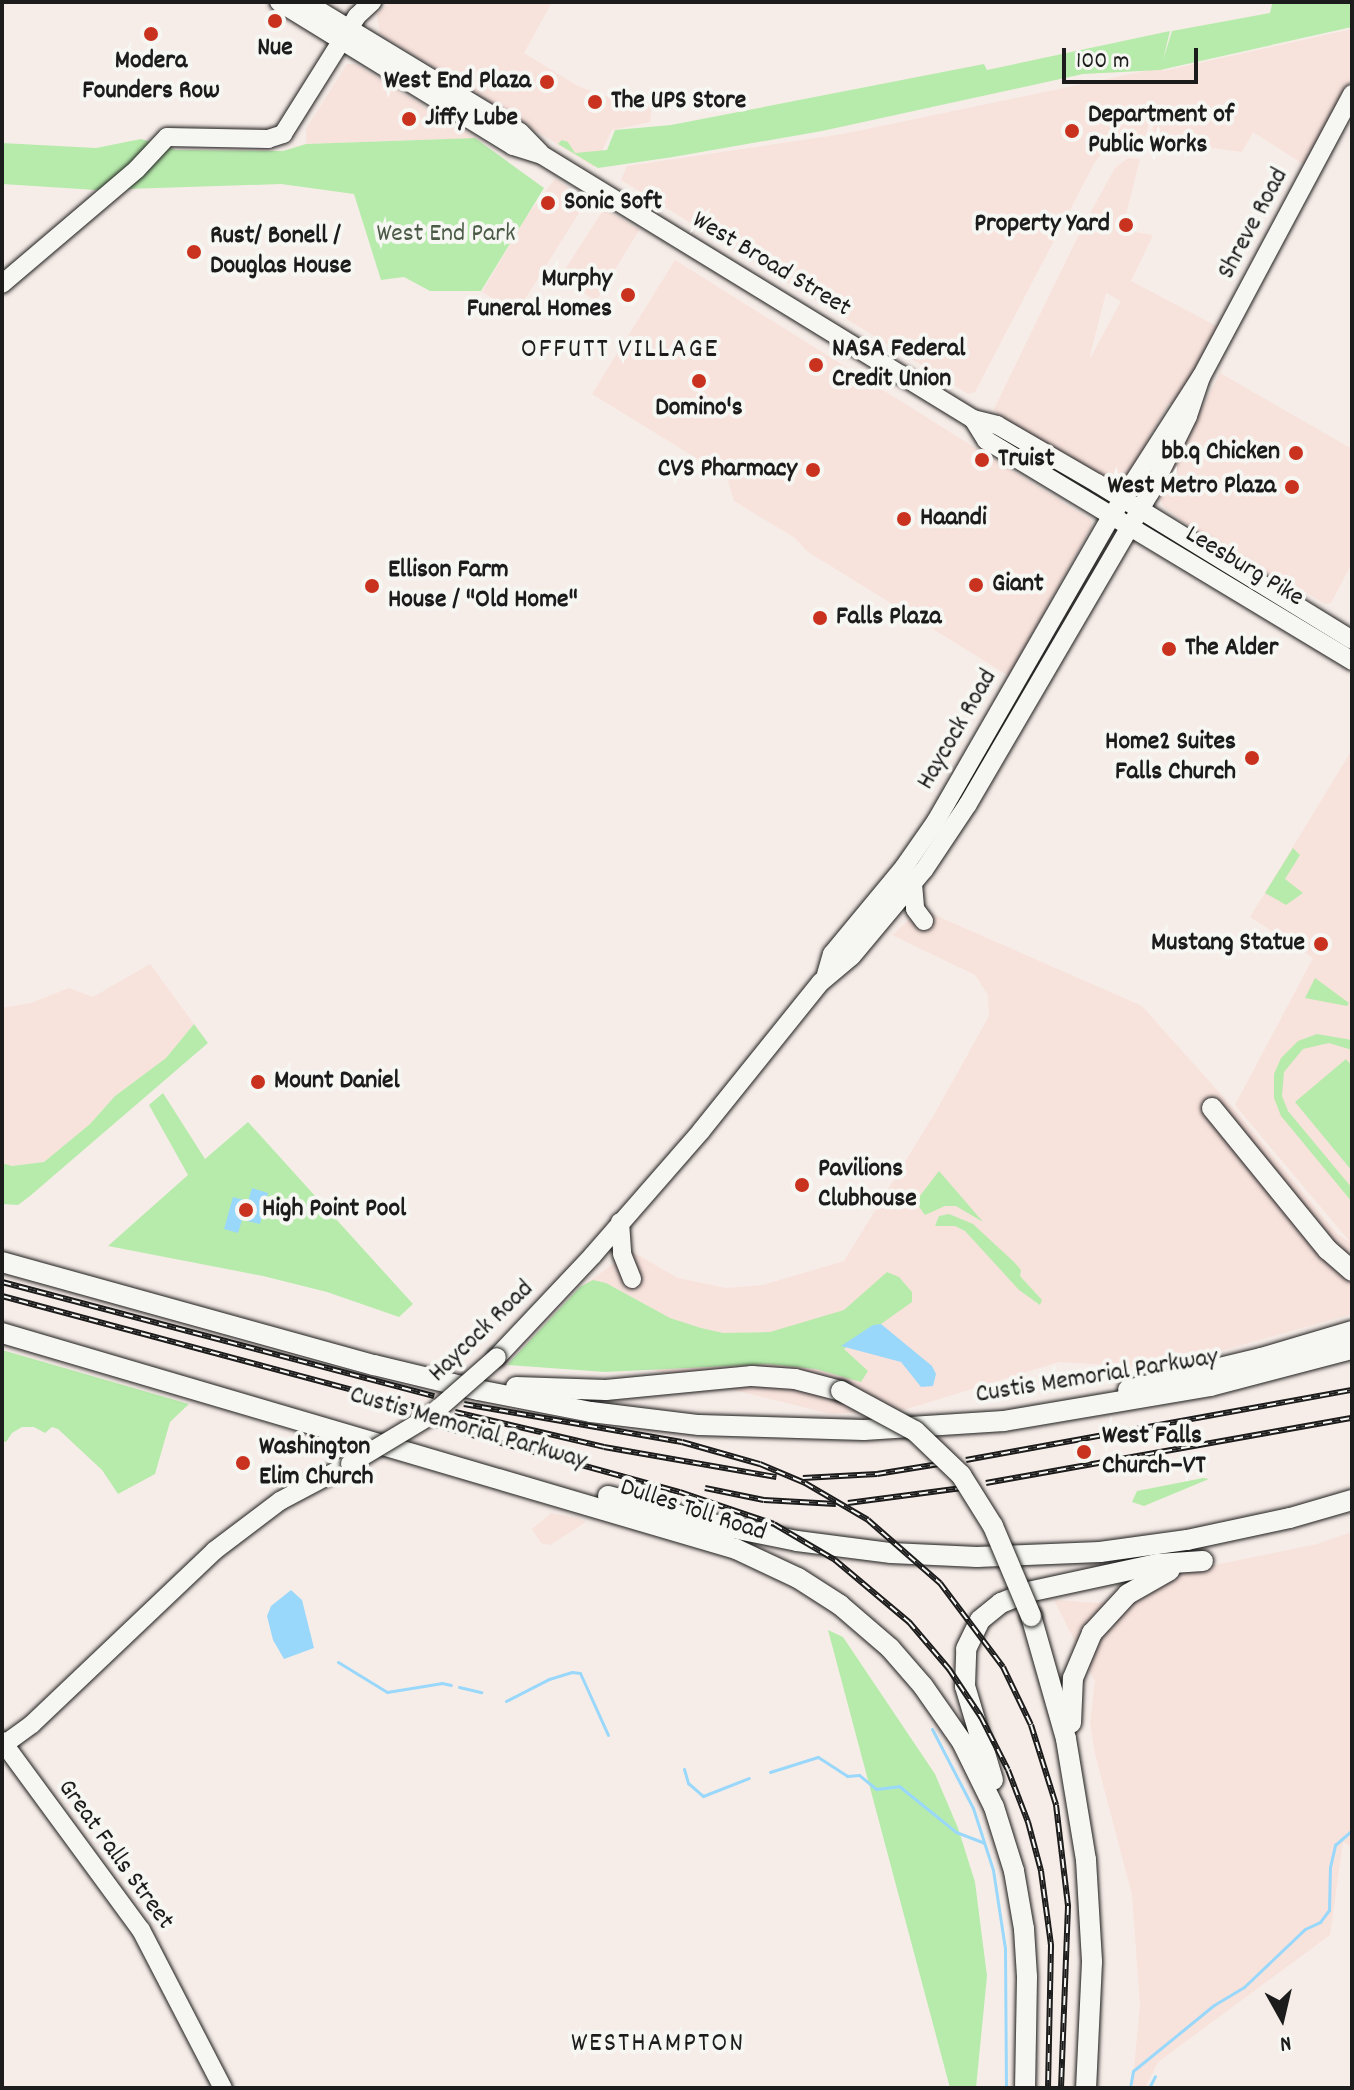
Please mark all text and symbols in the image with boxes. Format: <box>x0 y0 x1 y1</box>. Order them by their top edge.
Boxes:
marker: Nue <box>266 12 284 30</box>
marker: Modera Founders Row <box>142 25 160 43</box>
scale bar <box>1066 32 1202 82</box>
place label: Nue <box>257 33 293 65</box>
text: 100 m <box>1076 45 1129 79</box>
place label: Modera Founders Row <box>82 46 220 108</box>
place label: West End Plaza <box>384 66 531 98</box>
marker: West End Plaza <box>538 73 556 91</box>
place label: The UPS Store <box>611 86 746 118</box>
marker: The UPS Store <box>586 93 604 111</box>
place label: Department of Public Works <box>1088 100 1234 162</box>
place label: Jiffy Lube <box>425 103 518 135</box>
marker: Jiffy Lube <box>400 110 418 128</box>
marker: Department of Public Works <box>1063 122 1081 140</box>
street label: Shreve Road <box>1212 163 1296 285</box>
place label: Sonic Soft <box>564 187 662 219</box>
marker: Sonic Soft <box>539 194 557 212</box>
street label: West Broad Street <box>686 205 856 325</box>
place label: Property Yard <box>974 209 1110 241</box>
marker: Property Yard <box>1117 216 1135 234</box>
park label: West End Park <box>376 219 516 251</box>
place label: Rust/ Bonell / Douglas House <box>210 221 351 282</box>
marker: Rust/ Bonell / Douglas House <box>185 243 203 261</box>
place label: Murphy Funeral Homes <box>467 264 612 326</box>
marker: Murphy Funeral Homes <box>619 286 637 304</box>
district label: OFFUTT VILLAGE <box>521 334 719 368</box>
place label: NASA Federal Credit Union <box>832 334 965 396</box>
marker: NASA Federal Credit Union <box>807 356 825 374</box>
marker: Domino's <box>690 372 708 390</box>
place label: Domino's <box>655 393 743 425</box>
place label: bb.q Chicken <box>1162 437 1280 469</box>
place label: Truist <box>998 444 1055 476</box>
marker: bb.q Chicken <box>1287 444 1305 462</box>
marker: Truist <box>973 451 991 469</box>
place label: CVS Pharmacy <box>658 454 797 486</box>
marker: CVS Pharmacy <box>804 461 822 479</box>
place label: West Metro Plaza <box>1107 471 1276 503</box>
marker: West Metro Plaza <box>1283 478 1301 496</box>
place label: Haandi <box>920 503 987 535</box>
marker: Haandi <box>895 510 913 528</box>
street label: Leesburg Pike <box>1179 519 1309 615</box>
place label: Ellison Farm House / "Old Home" <box>388 555 578 616</box>
place label: Giant <box>992 569 1044 601</box>
marker: Giant <box>967 576 985 594</box>
marker: Ellison Farm House / "Old Home" <box>363 577 381 595</box>
place label: Falls Plaza <box>836 602 941 634</box>
marker: Falls Plaza <box>811 609 829 627</box>
place label: The Alder <box>1185 633 1278 665</box>
marker: The Alder <box>1160 640 1178 658</box>
street label: Haycock Road <box>911 664 1005 796</box>
place label: Home2 Suites Falls Church <box>1105 727 1236 788</box>
marker: Home2 Suites Falls Church <box>1243 749 1261 767</box>
place label: Mustang Statue <box>1151 928 1305 960</box>
marker: Mustang Statue <box>1312 935 1330 953</box>
place label: Mount Daniel <box>274 1066 400 1098</box>
marker: Mount Daniel <box>249 1073 267 1091</box>
place label: Pavilions Clubhouse <box>818 1154 917 1216</box>
marker: Pavilions Clubhouse <box>793 1176 811 1194</box>
place label: High Point Pool <box>262 1194 406 1226</box>
marker: High Point Pool <box>237 1201 255 1219</box>
street label: Haycock Road <box>423 1274 541 1390</box>
street label: Custis Memorial Parkway <box>974 1342 1220 1412</box>
street label: Custis Memorial Parkway <box>346 1380 590 1478</box>
place label: West Falls Church–VT <box>1102 1421 1206 1482</box>
place label: Washington Elim Church <box>259 1432 374 1494</box>
marker: West Falls Church–VT <box>1073 1441 1095 1463</box>
marker: Washington Elim Church <box>234 1454 252 1472</box>
street label: Dulles Toll Road <box>616 1473 770 1549</box>
street label: Great Falls Street <box>50 1774 180 1936</box>
north arrow <box>1242 1978 1322 2058</box>
text: N <box>1278 2026 1293 2058</box>
district label: WESTHAMPTON <box>571 2028 745 2062</box>

